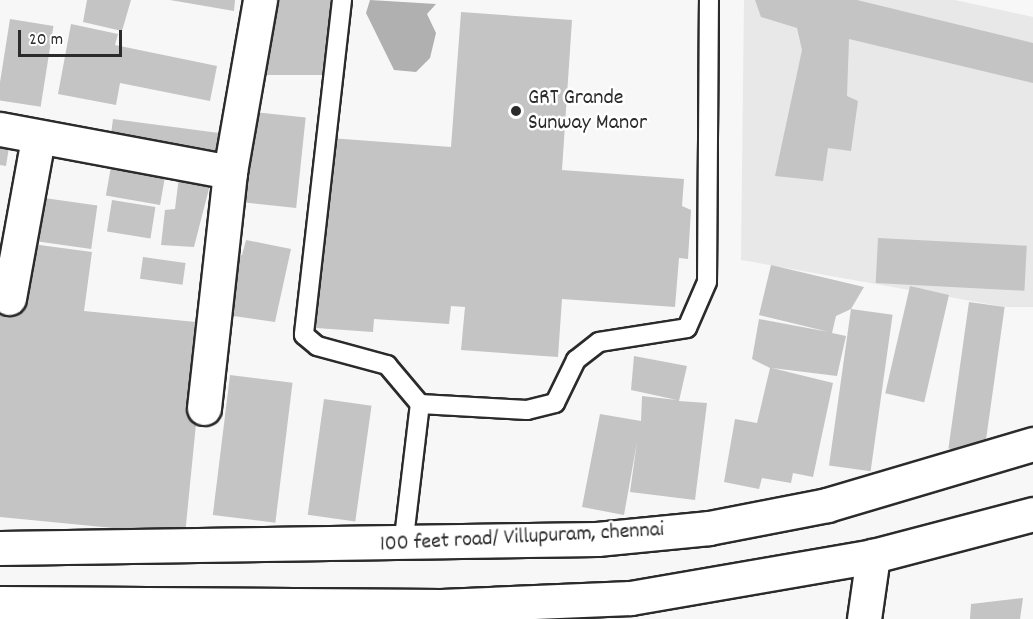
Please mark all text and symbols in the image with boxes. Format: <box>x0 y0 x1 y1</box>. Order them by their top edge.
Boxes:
scale bar <box>21 18 124 56</box>
text: 20 m <box>29 28 63 53</box>
place label: GRT Grande Sunway Manor <box>528 85 647 136</box>
marker: GRT Grande Sunway Manor <box>509 104 523 118</box>
street label: 100 feet road/ Villupuram, chennai <box>379 517 665 559</box>

